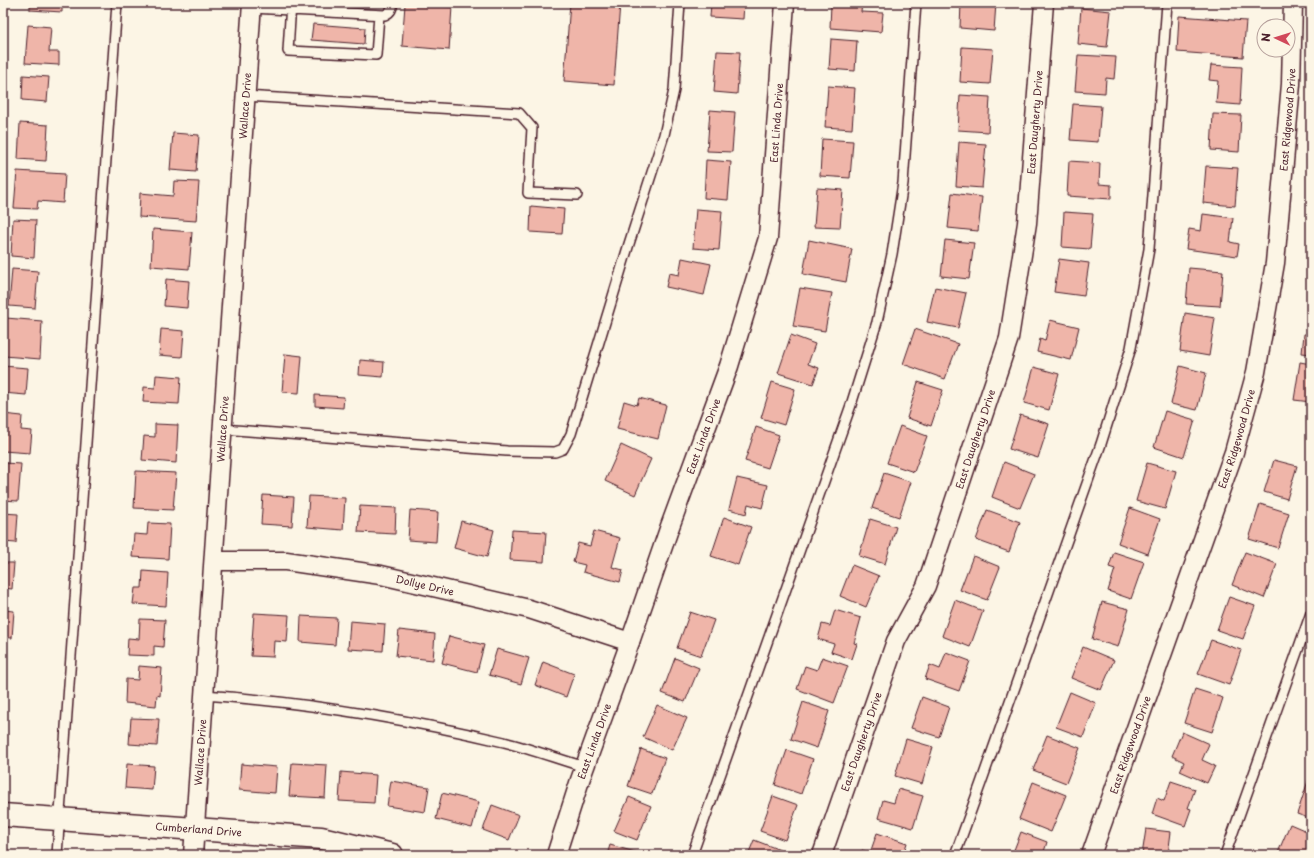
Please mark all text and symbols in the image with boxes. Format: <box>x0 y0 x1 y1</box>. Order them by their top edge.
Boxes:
north arrow <box>1256 18 1296 58</box>
text: N <box>1257 32 1274 42</box>
street label: East Ridgewood Drive <box>1275 68 1298 172</box>
street label: East Daugherty Drive <box>1023 70 1046 175</box>
street label: Wallace Drive <box>235 72 254 139</box>
street label: East Linda Drive <box>765 82 786 163</box>
street label: East Daugherty Drive <box>951 387 998 491</box>
street label: East Ridgewood Drive <box>1214 387 1258 490</box>
street label: Wallace Drive <box>212 395 232 463</box>
street label: East Linda Drive <box>682 395 724 476</box>
street label: Dollye Drive <box>394 571 456 599</box>
street label: East Daugherty Drive <box>837 690 885 793</box>
street label: East Ridgewood Drive <box>1105 693 1154 796</box>
street label: East Linda Drive <box>573 700 614 781</box>
street label: Wallace Drive <box>190 719 209 786</box>
street label: Cumberland Drive <box>155 818 242 839</box>

